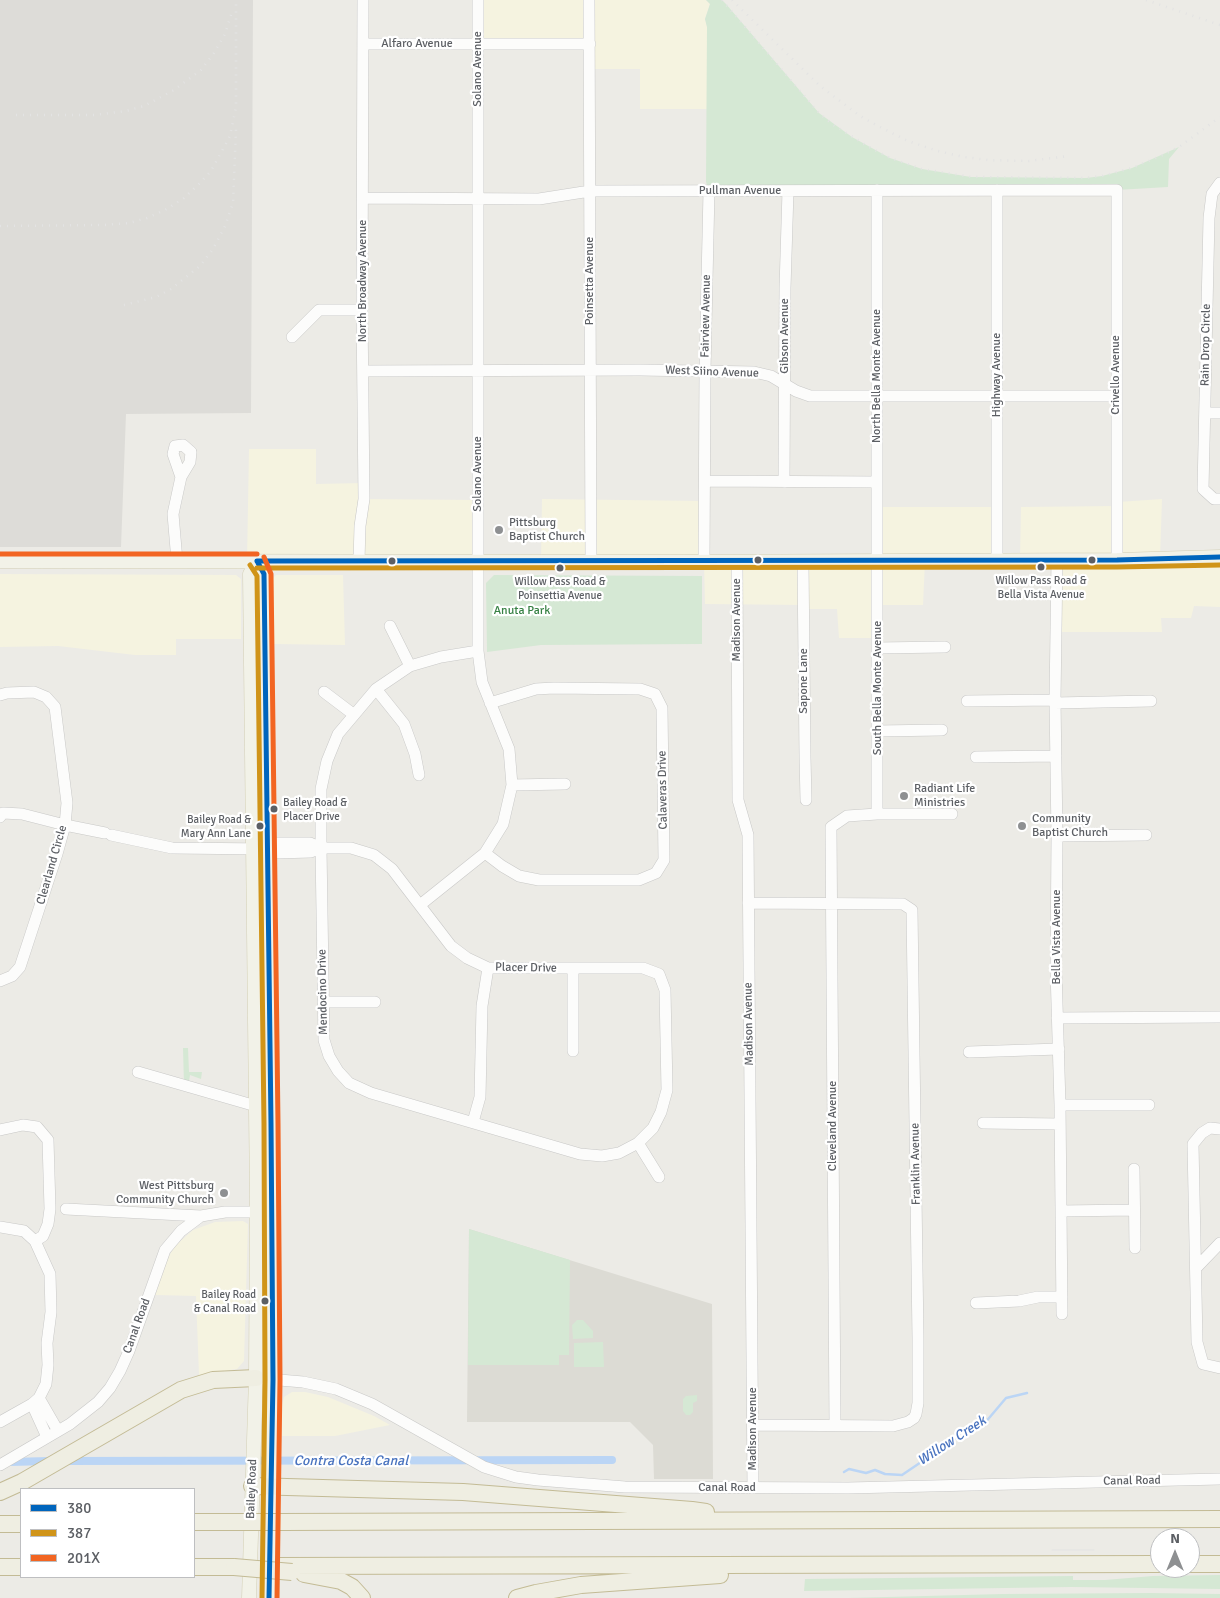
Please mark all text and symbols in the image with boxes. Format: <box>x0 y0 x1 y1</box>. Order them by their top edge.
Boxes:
street label: Solano Avenue <box>471 31 485 107</box>
street label: Alfaro Avenue <box>381 37 453 51</box>
street label: Pullman Avenue <box>699 184 781 198</box>
street label: North Broadway Avenue <box>356 220 370 342</box>
street label: Poinsetta Avenue <box>583 237 597 325</box>
street label: Fairview Avenue <box>698 274 714 358</box>
street label: Gibson Avenue <box>778 298 792 374</box>
street label: Rain Drop Circle <box>1198 304 1214 386</box>
street label: North Bella Monte Avenue <box>870 309 884 443</box>
street label: Highway Avenue <box>990 333 1004 417</box>
street label: Crivello Avenue <box>1109 335 1123 415</box>
street label: West Siino Avenue <box>665 363 759 381</box>
street label: Solano Avenue <box>471 436 485 512</box>
place label: Pittsburg Baptist Church <box>509 516 585 544</box>
marker: Pittsburg Baptist Church <box>493 524 505 536</box>
unlabelled marker <box>753 555 763 565</box>
unlabelled marker <box>1087 555 1097 565</box>
unlabelled marker <box>387 556 397 566</box>
marker: Willow Pass Road & Bella Vista Avenue <box>1036 562 1046 572</box>
marker: Willow Pass Road & Poinsettia Avenue <box>555 563 565 573</box>
place label: Willow Pass Road & Bella Vista Avenue <box>996 574 1086 600</box>
place label: Willow Pass Road & Poinsettia Avenue <box>515 575 605 601</box>
street label: Madison Avenue <box>730 578 744 662</box>
park label: Anuta Park <box>494 604 550 618</box>
street label: South Bella Monte Avenue <box>871 621 885 755</box>
street label: Sapone Lane <box>797 648 811 714</box>
street label: Calaveras Drive <box>655 750 671 830</box>
place label: Radiant Life Ministries <box>914 782 975 810</box>
marker: Radiant Life Ministries <box>898 790 910 802</box>
place label: Bailey Road & Placer Drive <box>283 796 347 822</box>
marker: Bailey Road & Placer Drive <box>269 804 279 814</box>
place label: Community Baptist Church <box>1032 812 1108 840</box>
place label: Bailey Road & Mary Ann Lane <box>181 813 251 839</box>
marker: Community Baptist Church <box>1016 820 1028 832</box>
marker: Bailey Road & Mary Ann Lane <box>255 821 265 831</box>
street label: Clearland Circle <box>34 824 70 906</box>
street label: Bella Vista Avenue <box>1050 890 1064 984</box>
street label: Mendocino Drive <box>315 949 331 1035</box>
street label: Placer Drive <box>495 960 557 976</box>
street label: Madison Avenue <box>741 982 757 1066</box>
street label: Cleveland Avenue <box>826 1081 840 1171</box>
street label: Franklin Avenue <box>908 1123 924 1205</box>
place label: West Pittsburg Community Church <box>116 1179 214 1207</box>
marker: West Pittsburg Community Church <box>218 1187 230 1199</box>
place label: Bailey Road & Canal Road <box>194 1288 256 1314</box>
street label: Canal Road <box>120 1296 154 1356</box>
marker: Bailey Road & Canal Road <box>260 1296 270 1306</box>
street label: Madison Avenue <box>746 1387 760 1471</box>
water label: Willow Creek <box>915 1413 989 1469</box>
water label: Contra Costa Canal <box>294 1453 408 1469</box>
street label: Bailey Road <box>244 1459 260 1519</box>
street label: Canal Road <box>1103 1473 1161 1489</box>
street label: Canal Road <box>698 1481 756 1495</box>
legend <box>20 1488 195 1578</box>
text: 380 <box>67 1499 91 1517</box>
text: 387 <box>67 1524 91 1542</box>
north arrow <box>1150 1528 1200 1578</box>
text: N <box>1170 1530 1180 1547</box>
text: 201X <box>67 1549 100 1567</box>

